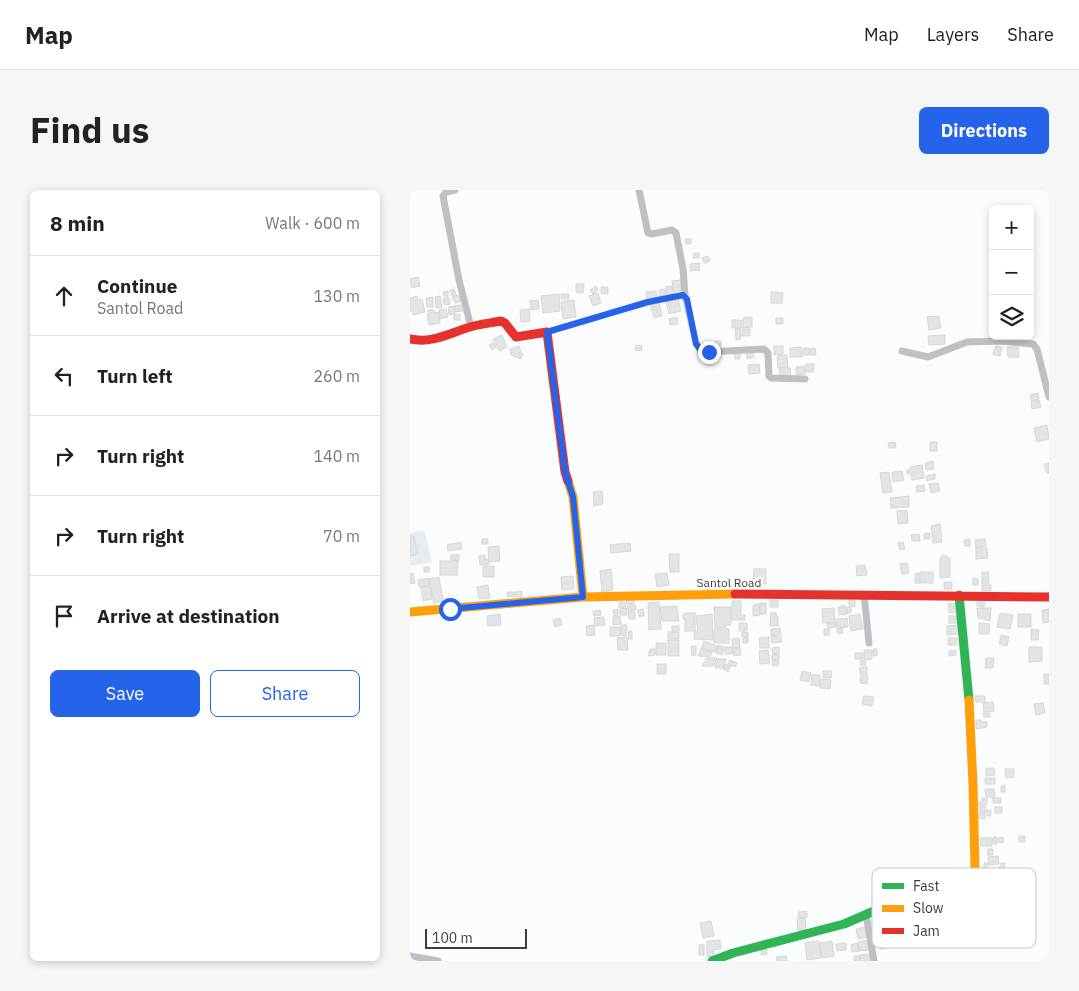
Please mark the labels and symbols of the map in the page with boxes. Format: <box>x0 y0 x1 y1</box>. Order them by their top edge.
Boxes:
route end <box>698 341 721 364</box>
street label: Santol Road <box>697 575 761 590</box>
route start <box>439 598 462 621</box>
legend <box>872 868 1036 948</box>
text: Fast <box>913 877 939 895</box>
text: Slow <box>913 899 944 917</box>
text: Jam <box>913 922 940 940</box>
scale bar <box>425 926 528 949</box>

